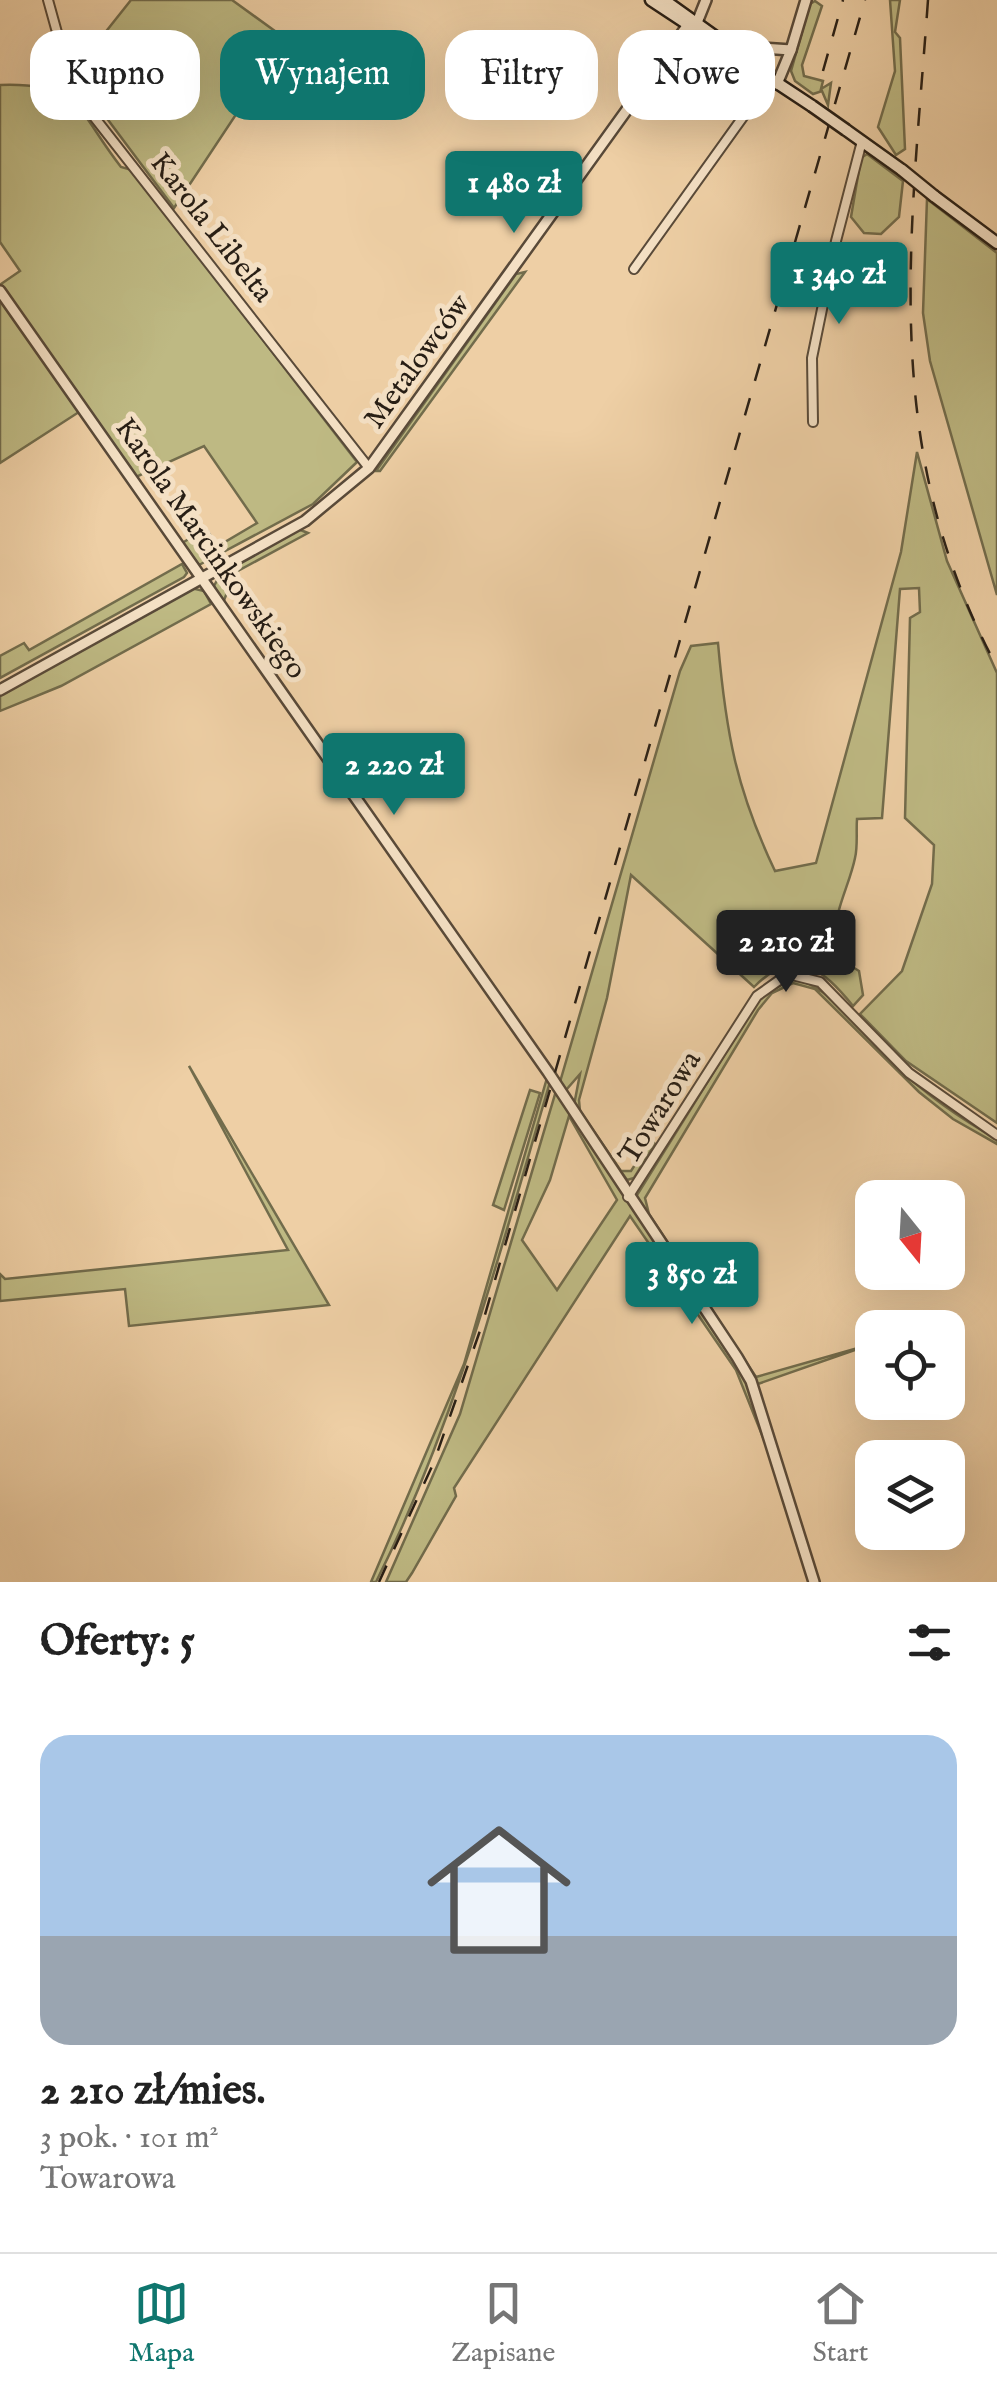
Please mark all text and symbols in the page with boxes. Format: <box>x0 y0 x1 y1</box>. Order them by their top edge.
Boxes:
chip: Kupno <box>30 30 200 120</box>
chip: Wynajem <box>220 30 425 120</box>
chip: Filtry <box>445 30 598 120</box>
chip: Nowe <box>618 30 775 120</box>
street label: Karola Libelta <box>141 145 281 311</box>
pin: 1 480 zł <box>411 151 617 236</box>
text: 1 480 zł <box>467 163 561 204</box>
pin: 1 340 zł <box>736 242 942 327</box>
text: 1 340 zł <box>793 254 885 295</box>
street label: Metalowców <box>357 286 480 437</box>
street label: Karola Marcinkowskiego <box>105 411 315 687</box>
pin: 2 220 zł <box>291 733 497 818</box>
text: 2 220 zł <box>345 745 443 786</box>
pin: 2 210 zł <box>683 910 889 995</box>
text: 2 210 zł <box>738 922 834 963</box>
street label: Towarowa <box>611 1044 711 1172</box>
north arrow <box>855 1180 965 1290</box>
map controls <box>855 1180 965 1550</box>
pin: 3 850 zł <box>589 1242 795 1327</box>
text: 3 850 zł <box>647 1254 737 1295</box>
button: locate <box>855 1310 965 1420</box>
button: layers <box>855 1440 965 1550</box>
icon: filters <box>902 1615 957 1670</box>
text: Oferty: 5 <box>40 1616 195 1669</box>
icon: home <box>409 1800 589 1980</box>
text: 2 210 zł/mies. <box>40 2065 266 2118</box>
text: 3 pok. · 101 m² <box>40 2118 219 2159</box>
text: Towarowa <box>40 2159 176 2200</box>
tab: Mapa <box>129 2276 194 2371</box>
tab: Zapisane <box>451 2276 555 2371</box>
tab: Start <box>812 2276 868 2371</box>

